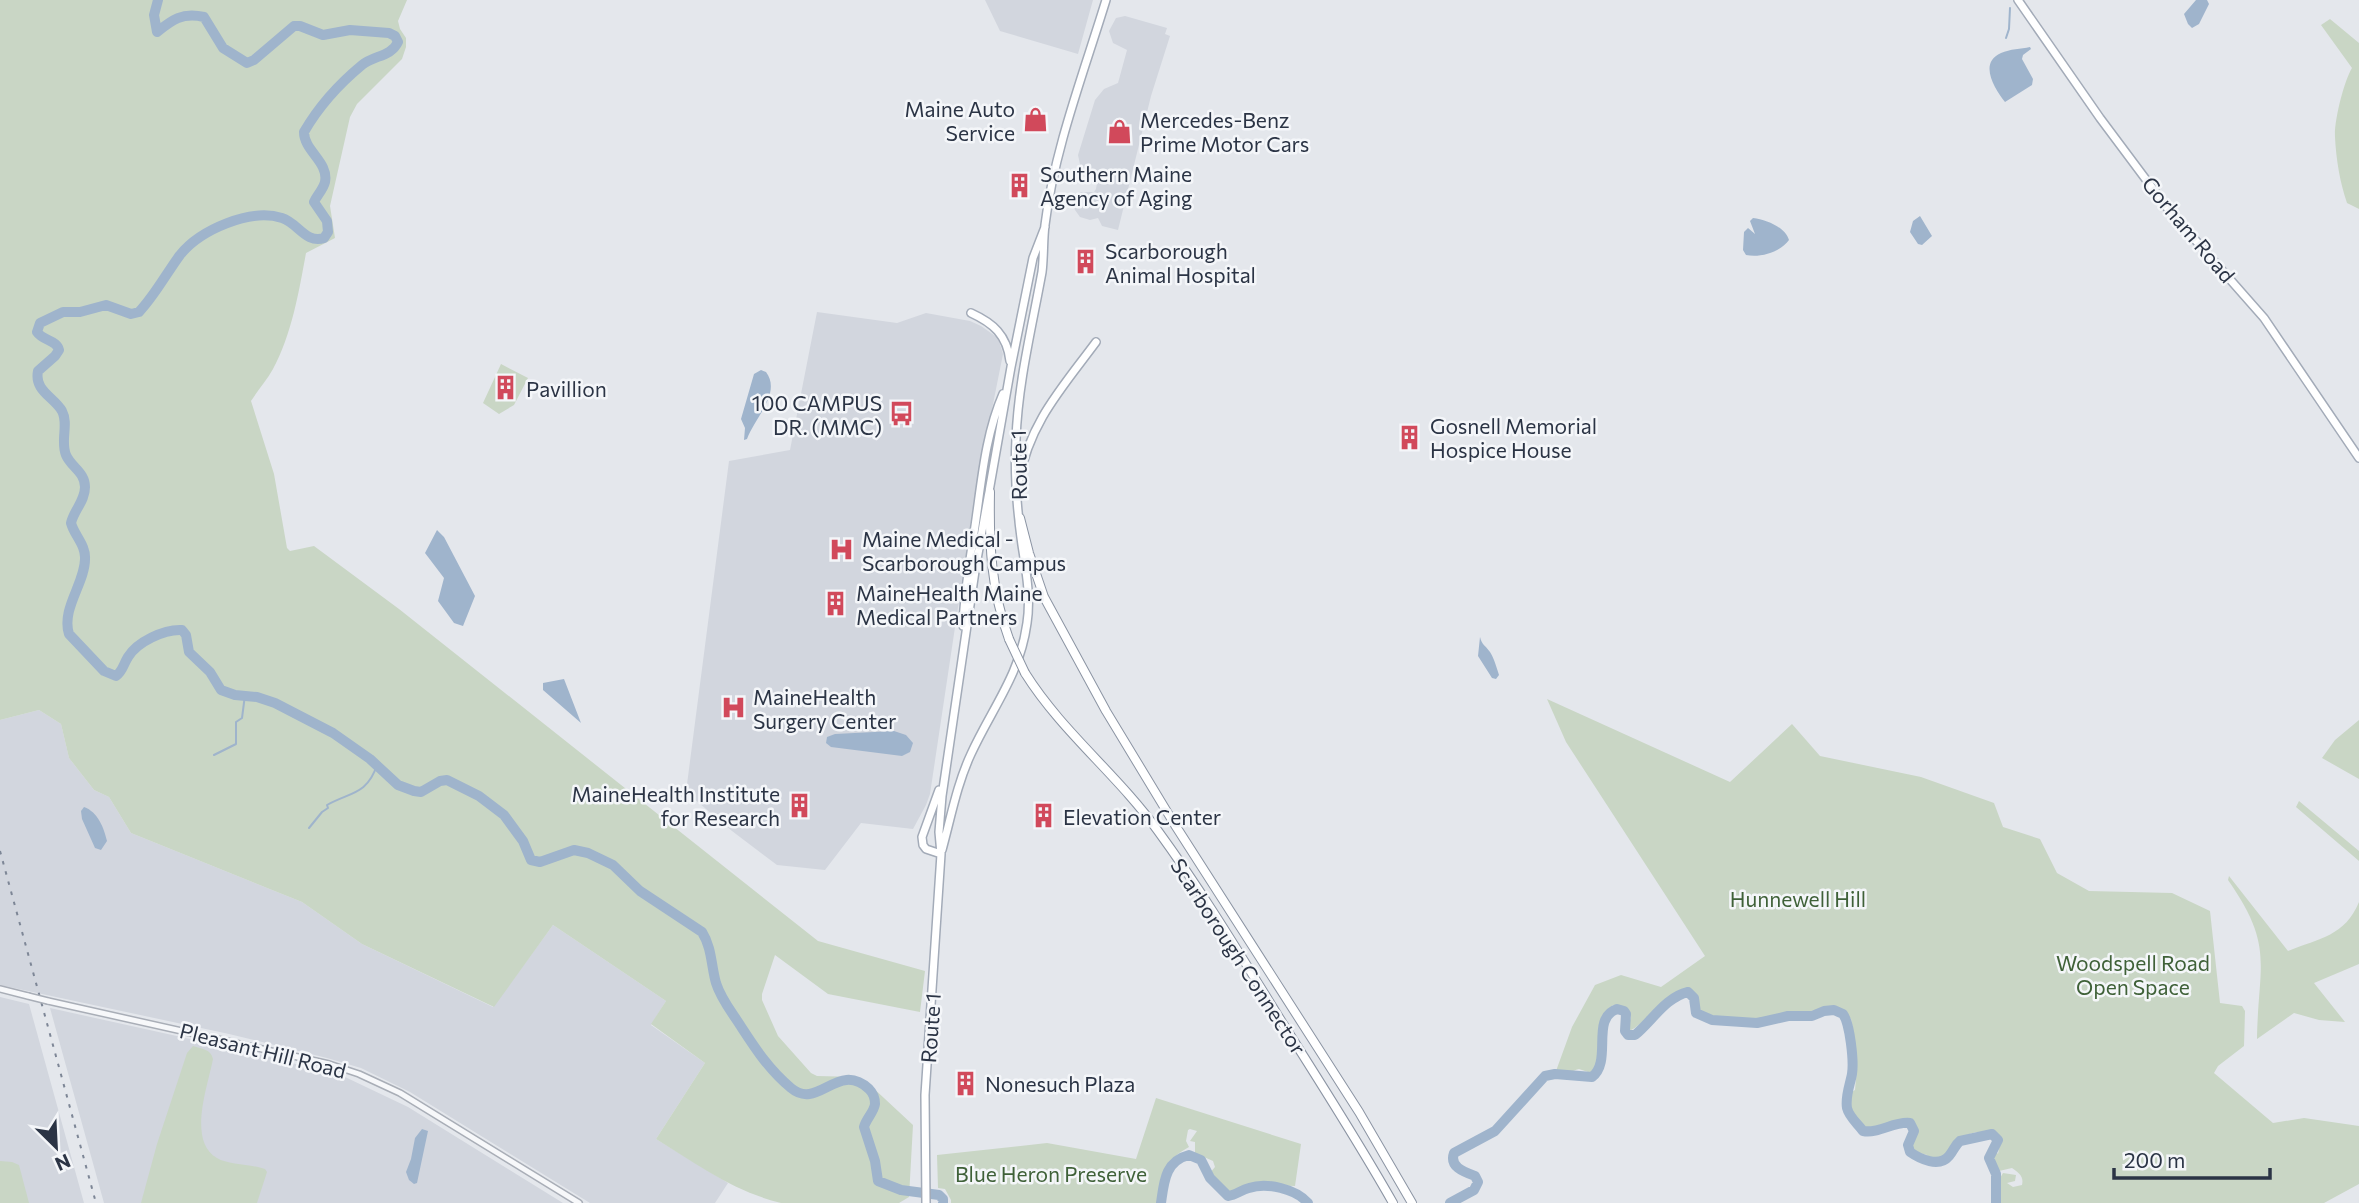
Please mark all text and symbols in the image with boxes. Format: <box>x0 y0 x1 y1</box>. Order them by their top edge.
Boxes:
place label: Maine Auto Service <box>905 96 1015 145</box>
shop icon: Maine Auto Service <box>1021 106 1049 134</box>
place label: Mercedes-Benz Prime Motor Cars <box>1140 107 1309 156</box>
shop icon: Mercedes-Benz Prime Motor Cars <box>1106 117 1134 145</box>
place label: Southern Maine Agency of Aging <box>1040 161 1193 210</box>
building icon: Southern Maine Agency of Aging <box>1006 171 1034 199</box>
street label: Gorham Road <box>2137 171 2241 287</box>
place label: Scarborough Animal Hospital <box>1105 238 1256 287</box>
building icon: Scarborough Animal Hospital <box>1071 248 1099 276</box>
building icon: Pavillion <box>492 374 520 402</box>
place label: Pavillion <box>526 376 607 401</box>
place label: 100 CAMPUS DR. (MMC) <box>752 390 882 439</box>
bus stop icon: 100 CAMPUS DR. (MMC) <box>888 400 916 428</box>
place label: Gosnell Memorial Hospice House <box>1430 413 1597 462</box>
building icon: Gosnell Memorial Hospice House <box>1396 423 1424 451</box>
street label: Route 1 <box>1005 430 1031 500</box>
place label: Maine Medical - Scarborough Campus <box>862 526 1066 575</box>
hospital icon: Maine Medical - Scarborough Campus <box>828 536 856 564</box>
place label: MaineHealth Maine Medical Partners <box>856 580 1043 629</box>
building icon: MaineHealth Maine Medical Partners <box>822 590 850 618</box>
place label: MaineHealth Surgery Center <box>753 684 896 733</box>
hospital icon: MaineHealth Surgery Center <box>719 694 747 722</box>
place label: MaineHealth Institute for Research <box>572 781 780 830</box>
building icon: MaineHealth Institute for Research <box>786 791 814 819</box>
building icon: Elevation Center <box>1029 802 1057 830</box>
place label: Elevation Center <box>1063 804 1221 829</box>
street label: Scarborough Connector <box>1166 853 1312 1059</box>
park label: Hunnewell Hill <box>1730 886 1866 911</box>
park label: Woodspell Road Open Space <box>2056 950 2210 999</box>
street label: Route 1 <box>915 992 945 1064</box>
street label: Pleasant Hill Road <box>177 1017 349 1083</box>
building icon: Nonesuch Plaza <box>951 1069 979 1097</box>
place label: Nonesuch Plaza <box>985 1071 1135 1096</box>
north arrow <box>21 1112 91 1182</box>
scale bar <box>2114 1136 2270 1180</box>
text: 200 m <box>2124 1147 2185 1172</box>
text: N <box>52 1150 74 1176</box>
park label: Blue Heron Preserve <box>955 1161 1147 1186</box>

